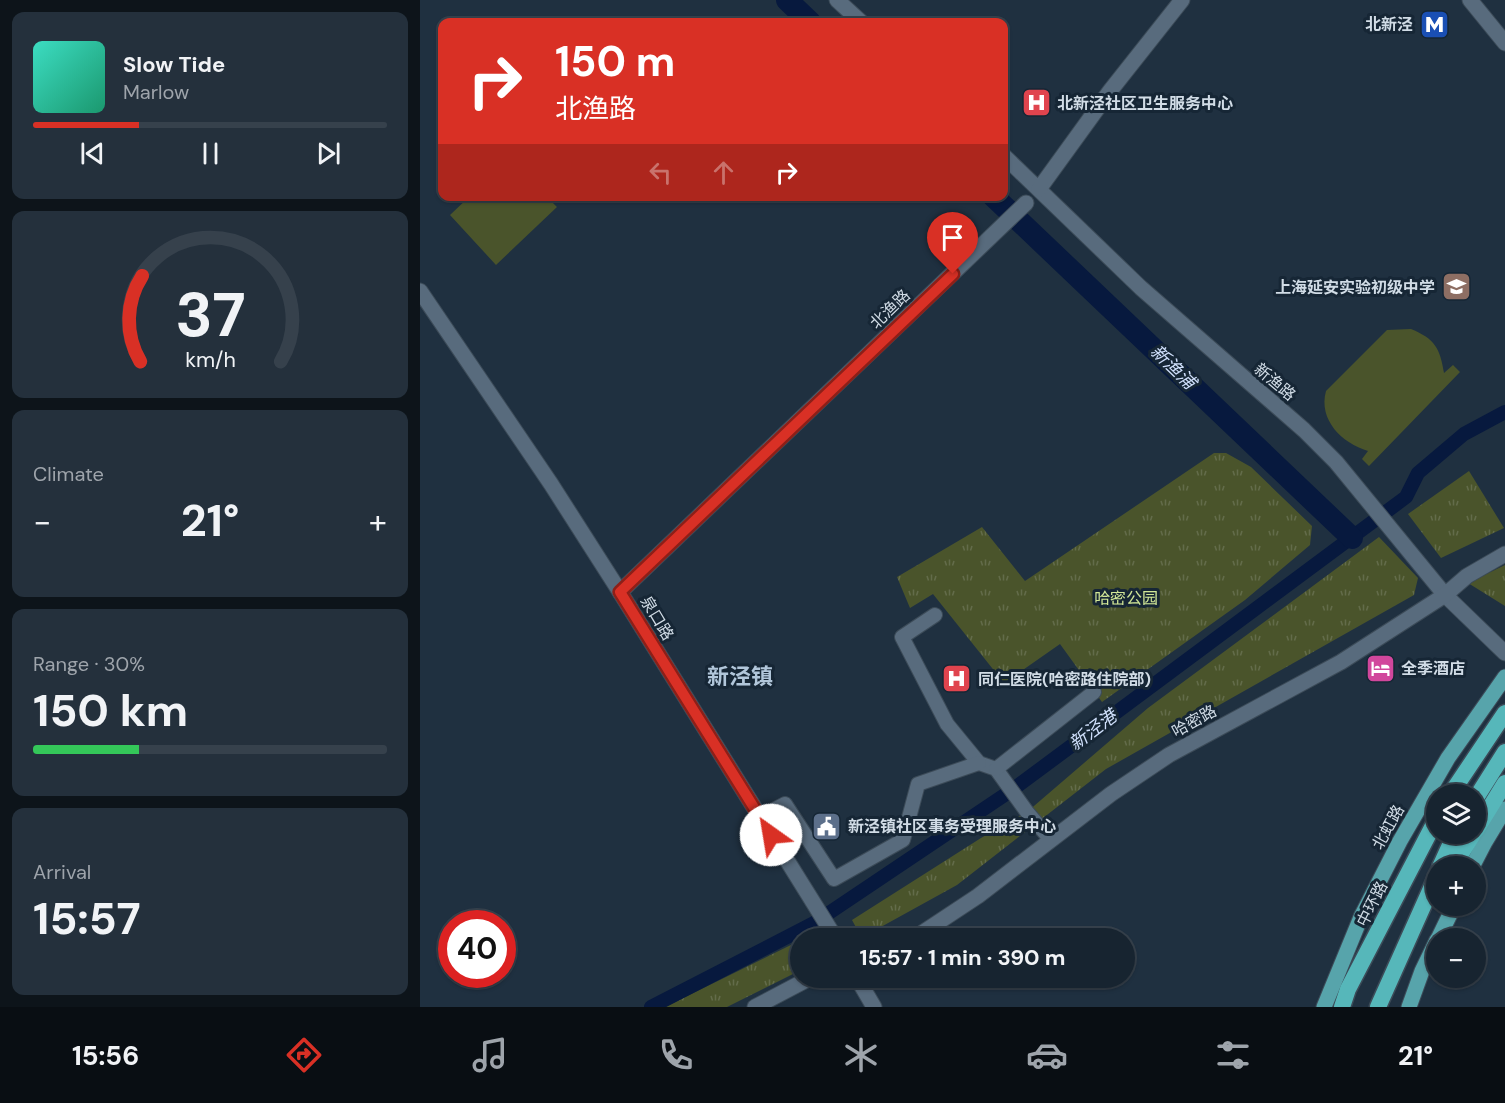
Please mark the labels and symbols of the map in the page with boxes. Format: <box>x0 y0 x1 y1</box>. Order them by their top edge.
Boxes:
metro station icon: 北新泾 <box>1418 8 1450 40</box>
place label: 北新泾 <box>1365 14 1413 35</box>
hospital icon: 北新泾社区卫生服务中心 <box>1020 87 1052 119</box>
place label: 北新泾社区卫生服务中心 <box>1057 93 1233 114</box>
pin <box>927 212 978 274</box>
school or university icon: 上海延安实验初级中学 <box>1440 271 1472 303</box>
place label: 上海延安实验初级中学 <box>1275 277 1435 298</box>
street label: 北渔路 <box>865 285 915 333</box>
water label: 新渔浦 <box>1145 340 1203 396</box>
street label: 新渔路 <box>1250 359 1300 405</box>
park label: 哈密公园 <box>1094 588 1158 609</box>
street label: 泉口路 <box>636 592 678 644</box>
hotel icon: 全季酒店 <box>1364 652 1396 684</box>
place label: 全季酒店 <box>1401 658 1465 679</box>
district label: 新泾镇 <box>707 662 773 691</box>
hospital icon: 同仁医院(哈密路住院部) <box>941 663 973 695</box>
place label: 同仁医院(哈密路住院部) <box>978 669 1151 690</box>
street label: 哈密路 <box>1168 700 1220 742</box>
water label: 新泾港 <box>1064 702 1124 756</box>
street label: 北虹路 <box>1367 801 1409 853</box>
position arrow <box>739 803 803 867</box>
public building icon: 新泾镇社区事务受理服务中心 <box>811 810 843 842</box>
place label: 新泾镇社区事务受理服务中心 <box>848 816 1056 837</box>
street label: 中环路 <box>1352 878 1392 930</box>
speed limit sign: 40 <box>438 910 516 988</box>

